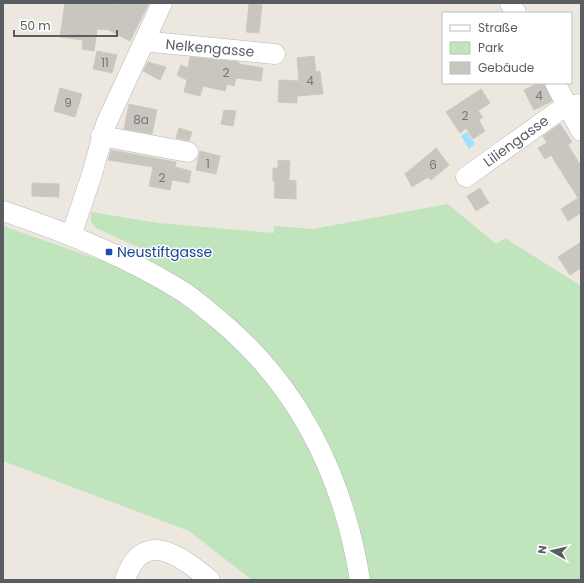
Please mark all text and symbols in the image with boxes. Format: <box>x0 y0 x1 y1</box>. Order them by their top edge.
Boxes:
scale bar <box>14 12 117 38</box>
legend <box>442 12 572 84</box>
text: 50 m <box>20 17 51 34</box>
text: Straße <box>478 19 518 36</box>
street label: Nelkengasse <box>165 34 256 62</box>
text: Park <box>478 39 505 56</box>
house number: 11 <box>101 54 109 71</box>
text: Gebäude <box>478 59 534 76</box>
house number: 2 <box>223 64 230 81</box>
house number: 4 <box>306 72 314 89</box>
house number: 4 <box>535 87 543 104</box>
house number: 9 <box>64 94 72 111</box>
house number: 2 <box>462 107 469 124</box>
street label: Liliengasse <box>479 110 553 171</box>
house number: 8a <box>133 111 149 128</box>
house number: 1 <box>206 155 210 172</box>
house number: 6 <box>429 156 437 173</box>
house number: 2 <box>159 169 166 186</box>
place label: Neustiftgasse <box>117 242 213 262</box>
marker: Neustiftgasse <box>104 247 114 257</box>
north arrow <box>532 531 572 571</box>
text: N <box>534 544 551 555</box>

